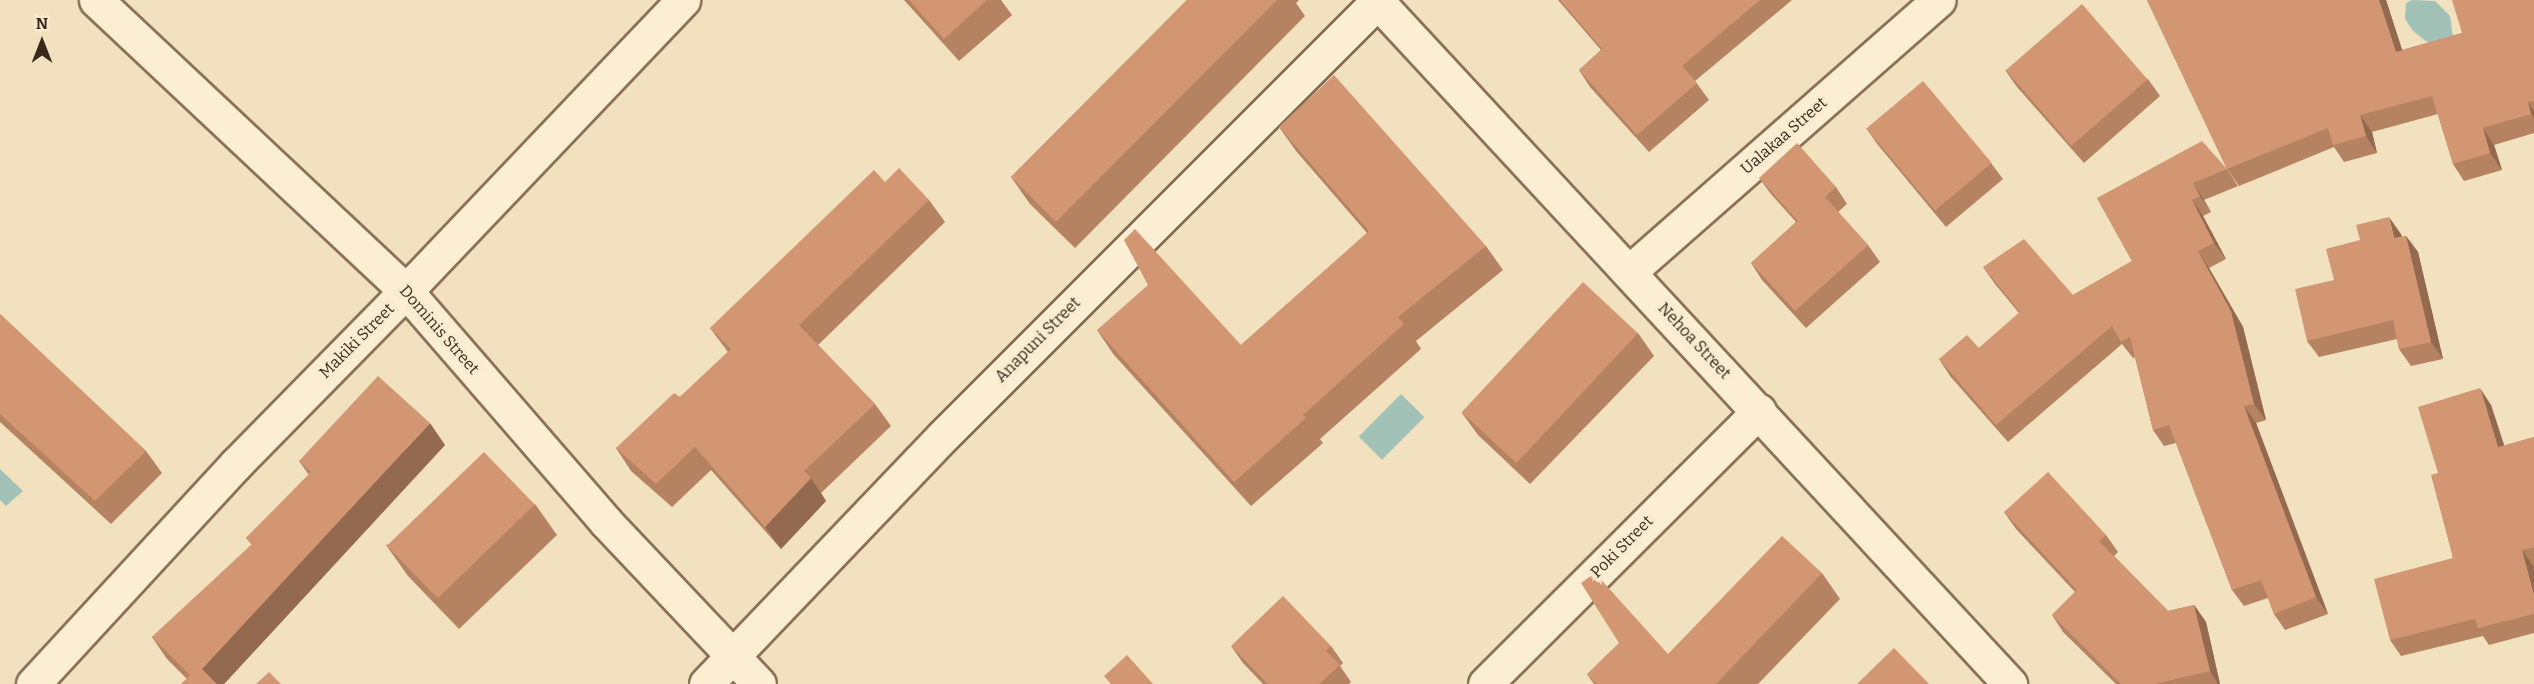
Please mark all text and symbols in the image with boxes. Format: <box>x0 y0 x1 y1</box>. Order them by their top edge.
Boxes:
north arrow <box>12 12 72 72</box>
text: N <box>36 14 48 33</box>
street label: Ualakaa Street <box>1737 93 1831 179</box>
street label: Dominis Street <box>395 282 483 378</box>
street label: Anapuni Street <box>991 293 1085 387</box>
street label: Makiki Street <box>315 299 399 383</box>
street label: Nehoa Street <box>1654 299 1734 383</box>
street label: Poki Street <box>1587 512 1657 582</box>

